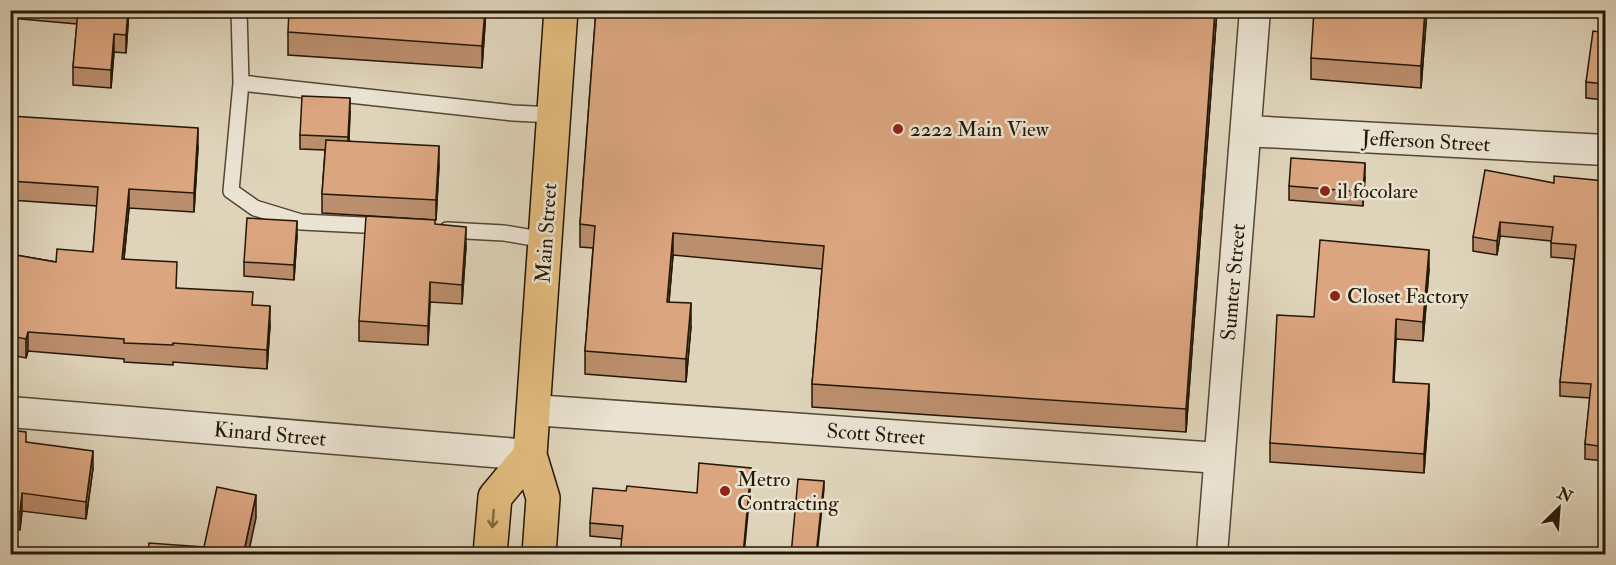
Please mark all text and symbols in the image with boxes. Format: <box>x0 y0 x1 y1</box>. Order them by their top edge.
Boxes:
place label: 2222 Main View <box>910 116 1050 143</box>
marker: 2222 Main View <box>891 122 905 136</box>
street label: Jefferson Street <box>1360 125 1491 158</box>
place label: il focolare <box>1337 178 1418 205</box>
street label: Main Street <box>530 182 563 284</box>
marker: il focolare <box>1318 184 1332 198</box>
street label: Sumter Street <box>1215 222 1252 342</box>
place label: Closet Factory <box>1347 283 1469 310</box>
marker: Closet Factory <box>1328 289 1342 303</box>
street label: Kinard Street <box>213 416 328 453</box>
street label: Scott Street <box>826 418 926 451</box>
place label: Metro Contracting <box>737 466 839 517</box>
north arrow <box>1529 478 1589 538</box>
text: N <box>1553 483 1576 508</box>
marker: Metro Contracting <box>718 484 732 498</box>
one-way arrow <box>487 509 498 529</box>

